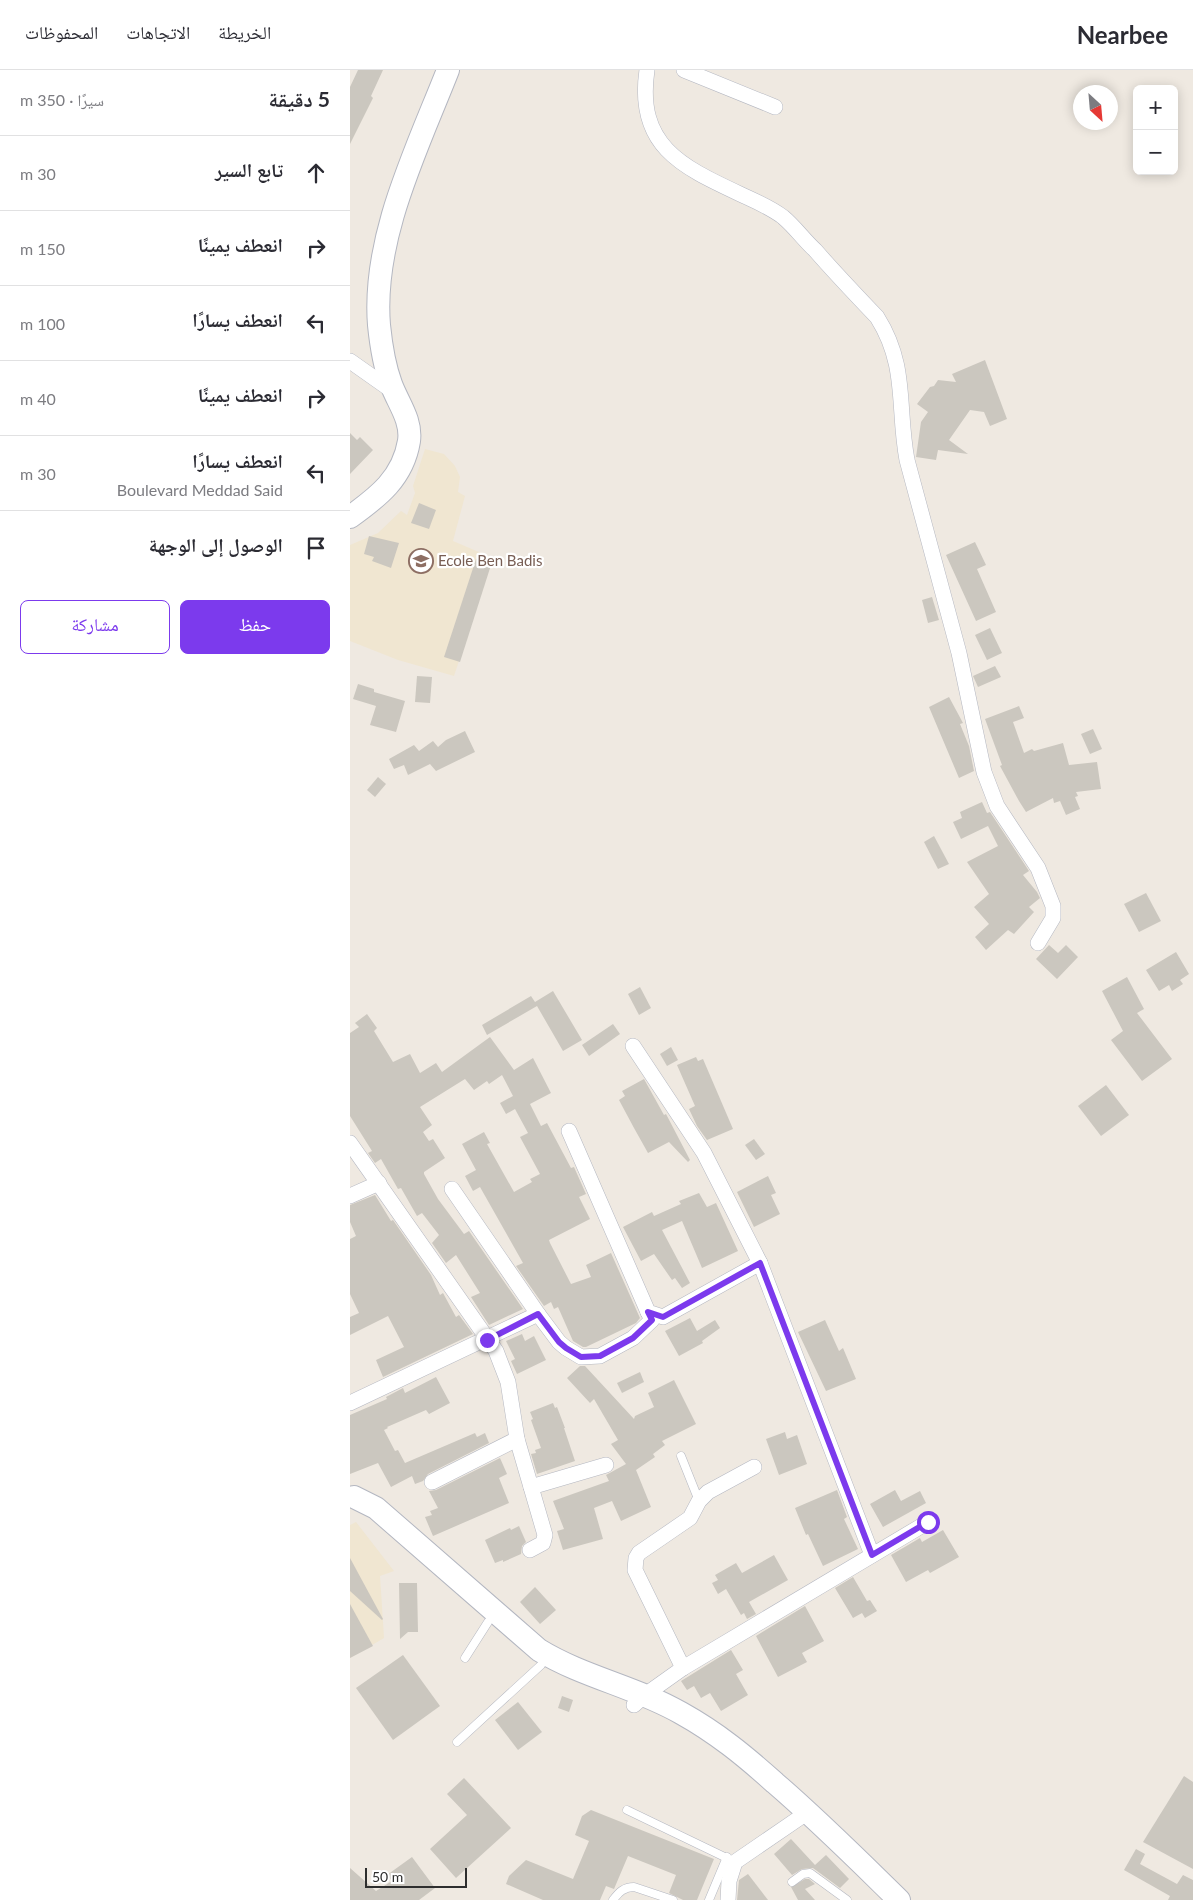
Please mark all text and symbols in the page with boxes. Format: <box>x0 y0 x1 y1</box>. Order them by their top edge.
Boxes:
text: Nearbee <box>1077 20 1168 49</box>
text: المحفوظات <box>25 21 98 43</box>
text: الاتجاهات <box>126 21 190 43</box>
text: الخريطة <box>218 21 271 43</box>
north arrow <box>1073 85 1118 130</box>
map controls <box>1133 85 1178 175</box>
button: + <box>1133 85 1178 130</box>
text: 5 دقيقة <box>269 86 330 111</box>
text: سيرًا · 350 m <box>20 90 104 109</box>
button: − <box>1133 130 1178 175</box>
text: تابع السير <box>215 158 283 181</box>
icon: ahead <box>302 159 330 187</box>
text: 30 m <box>20 164 56 183</box>
text: انعطف يمينًا <box>198 233 283 256</box>
icon: right <box>302 234 330 262</box>
text: 150 m <box>20 239 65 258</box>
text: انعطف يسارًا <box>192 308 283 331</box>
icon: left <box>302 309 330 337</box>
text: 100 m <box>20 314 65 333</box>
text: انعطف يمينًا <box>198 383 283 406</box>
icon: right <box>302 384 330 412</box>
text: 40 m <box>20 389 56 408</box>
text: انعطف يسارًا <box>192 449 283 472</box>
icon: left <box>302 459 330 487</box>
text: 30 m <box>20 464 56 483</box>
text: Boulevard Meddad Said <box>117 480 283 499</box>
text: الوصول إلى الوجهة <box>149 533 283 556</box>
icon: arrive <box>302 534 330 562</box>
school or university icon: Ecole Ben Badis <box>408 548 434 574</box>
place label: Ecole Ben Badis <box>438 551 542 569</box>
button: مشاركة <box>20 600 170 654</box>
button: حفظ <box>180 600 330 654</box>
route end <box>476 1329 499 1352</box>
route start <box>917 1511 940 1534</box>
scale bar <box>365 1865 468 1888</box>
text: 50 m <box>372 1868 403 1885</box>

